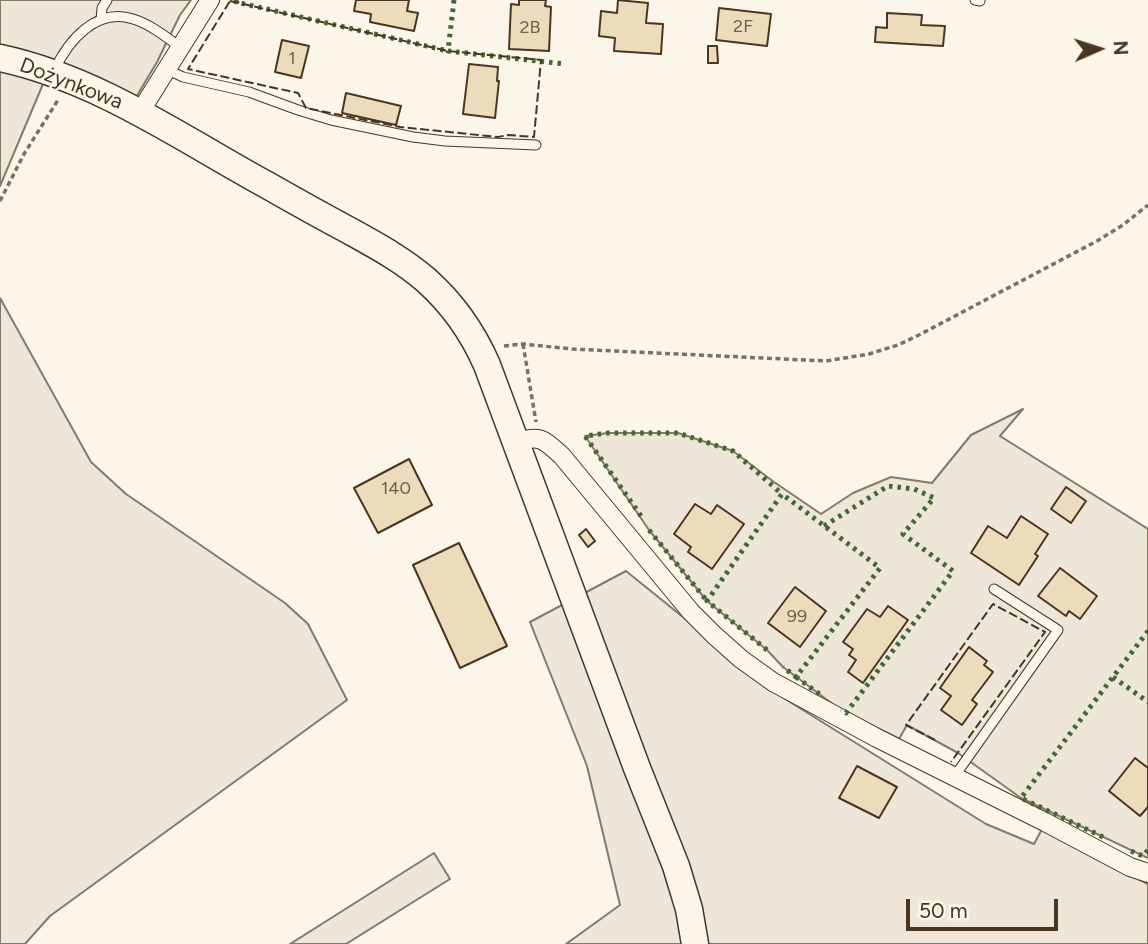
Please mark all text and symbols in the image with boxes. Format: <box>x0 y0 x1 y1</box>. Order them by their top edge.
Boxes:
north arrow <box>1064 14 1134 84</box>
house number: 2F <box>733 16 753 38</box>
house number: 2B <box>519 17 541 39</box>
text: N <box>1109 40 1132 56</box>
house number: 1 <box>288 48 296 70</box>
street label: Dożynkowa <box>16 53 126 115</box>
house number: 140 <box>381 478 411 500</box>
house number: 99 <box>787 606 807 628</box>
scale bar <box>910 884 1062 928</box>
text: 50 m <box>919 898 968 923</box>

